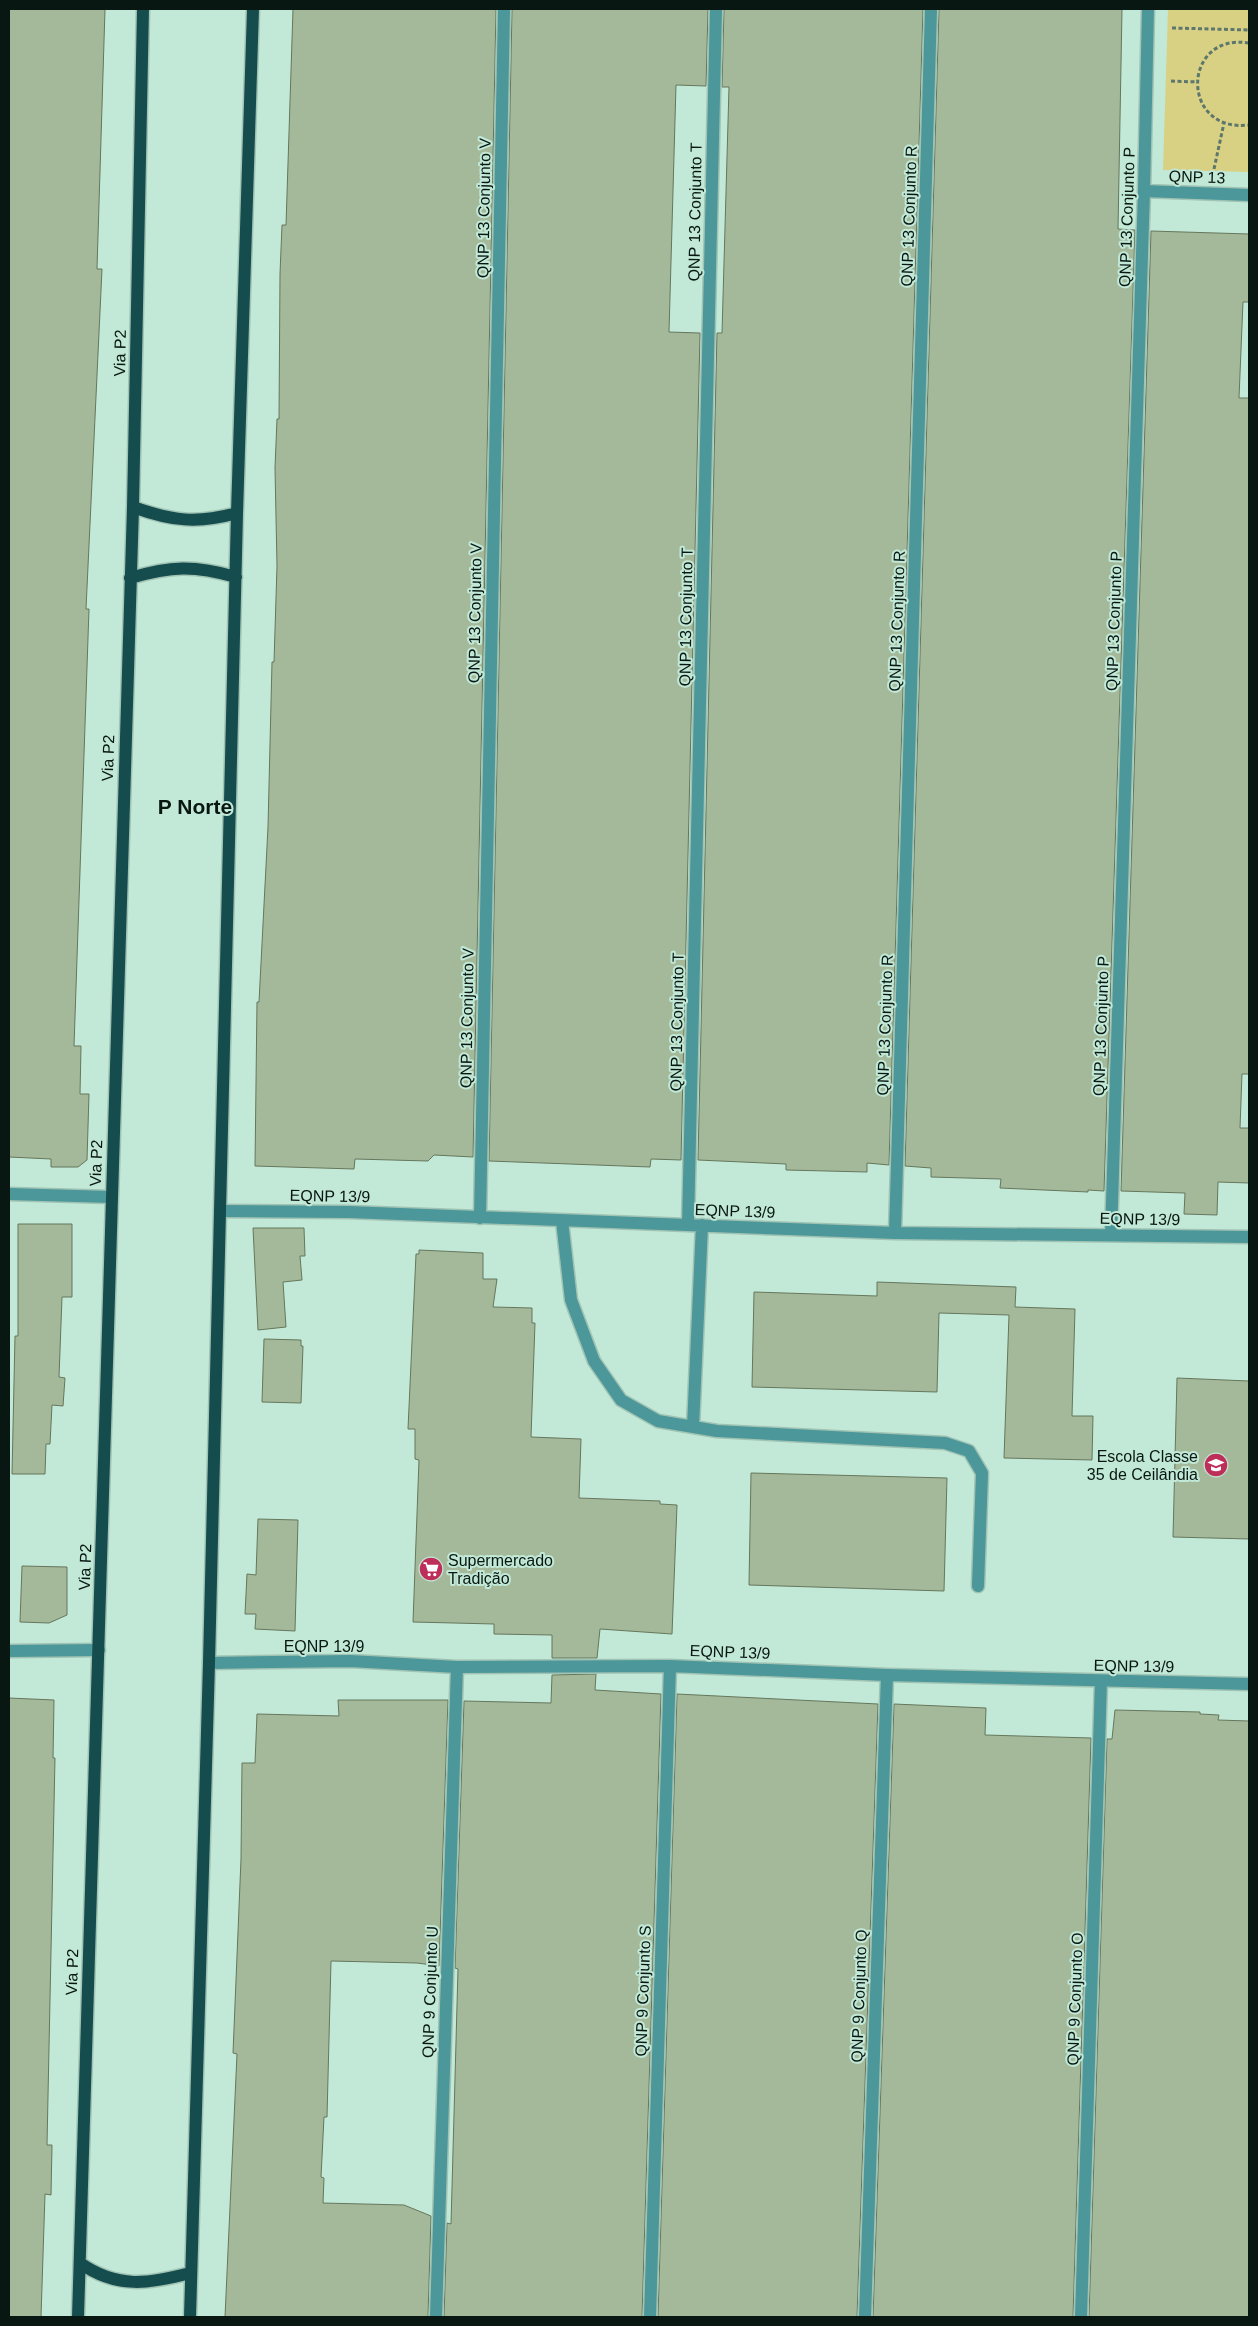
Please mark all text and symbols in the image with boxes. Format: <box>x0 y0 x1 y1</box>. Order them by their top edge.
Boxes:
street label: QNP 13 Conjunto V <box>474 137 494 278</box>
street label: QNP 13 Conjunto T <box>685 142 705 282</box>
street label: QNP 13 Conjunto R <box>898 145 920 287</box>
street label: QNP 13 Conjunto P <box>1116 147 1138 287</box>
street label: QNP 13 <box>1168 168 1226 186</box>
street label: Via P2 <box>111 329 129 377</box>
street label: QNP 13 Conjunto V <box>465 542 485 683</box>
street label: QNP 13 Conjunto T <box>676 547 696 687</box>
street label: QNP 13 Conjunto R <box>886 550 908 692</box>
street label: QNP 13 Conjunto P <box>1103 551 1125 691</box>
street label: Via P2 <box>99 734 117 782</box>
district label: P Norte <box>158 795 232 818</box>
street label: QNP 13 Conjunto V <box>457 947 477 1088</box>
street label: QNP 13 Conjunto T <box>667 952 687 1092</box>
street label: QNP 13 Conjunto R <box>874 954 896 1096</box>
street label: QNP 13 Conjunto P <box>1090 956 1112 1096</box>
street label: Via P2 <box>87 1139 105 1187</box>
street label: EQNP 13/9 <box>290 1187 371 1205</box>
street label: EQNP 13/9 <box>694 1201 776 1221</box>
street label: EQNP 13/9 <box>1100 1210 1181 1228</box>
place label: Escola Classe 35 de Ceilândia <box>1087 1448 1198 1483</box>
school or university icon: Escola Classe 35 de Ceilândia <box>1203 1452 1229 1478</box>
street label: Via P2 <box>76 1543 94 1591</box>
place label: Supermercado Tradição <box>448 1552 553 1587</box>
supermarket icon: Supermercado Tradição <box>418 1556 444 1582</box>
street label: EQNP 13/9 <box>284 1638 364 1655</box>
street label: EQNP 13/9 <box>689 1642 771 1662</box>
street label: EQNP 13/9 <box>1094 1657 1175 1675</box>
street label: QNP 9 Conjunto S <box>632 1925 654 2057</box>
street label: QNP 9 Conjunto U <box>419 1926 441 2058</box>
street label: QNP 9 Conjunto Q <box>848 1929 870 2063</box>
street label: QNP 9 Conjunto O <box>1064 1932 1086 2066</box>
street label: Via P2 <box>63 1948 81 1996</box>

